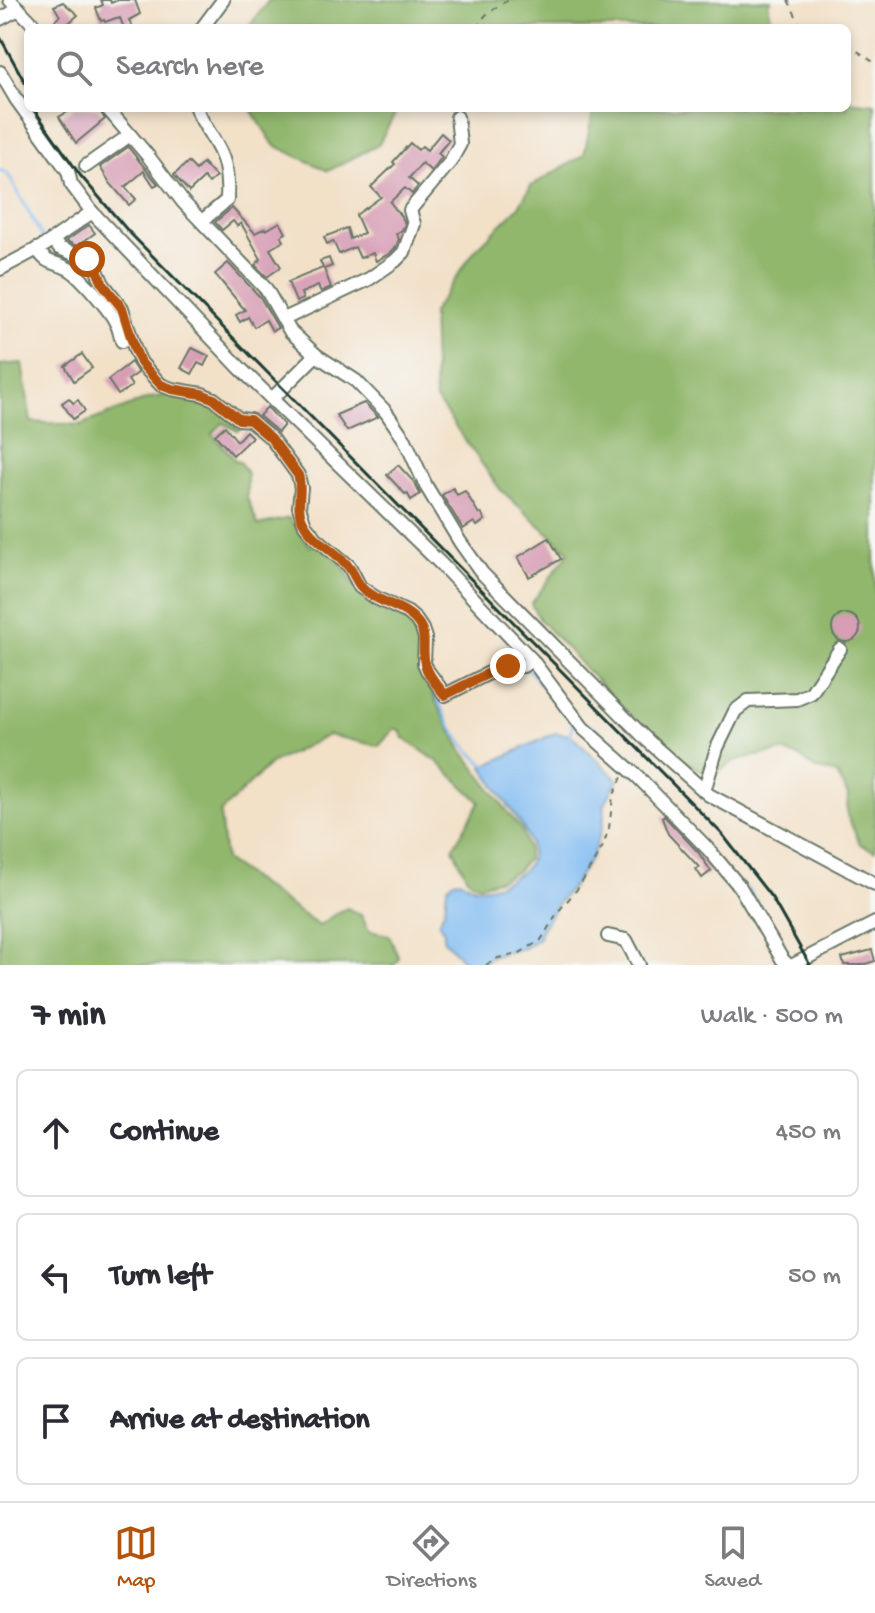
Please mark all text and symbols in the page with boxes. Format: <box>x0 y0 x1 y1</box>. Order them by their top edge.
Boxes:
search box <box>24 24 851 112</box>
icon: search <box>52 46 96 90</box>
text: Search here <box>116 51 264 86</box>
route start <box>69 241 105 277</box>
route end <box>490 648 526 684</box>
text: 7 min <box>32 997 105 1037</box>
text: Walk · 500 m <box>701 1002 843 1033</box>
icon: ahead <box>34 1111 78 1155</box>
text: Continue <box>110 1116 219 1151</box>
text: 450 m <box>776 1118 841 1149</box>
icon: left <box>34 1255 78 1299</box>
text: Turn left <box>110 1260 211 1295</box>
text: 50 m <box>788 1262 841 1293</box>
icon: arrive <box>34 1399 78 1443</box>
text: Arrive at destination <box>110 1404 370 1439</box>
tab: Map <box>114 1521 158 1595</box>
tab: Directions <box>387 1521 476 1595</box>
tab: Saved <box>704 1521 761 1595</box>

